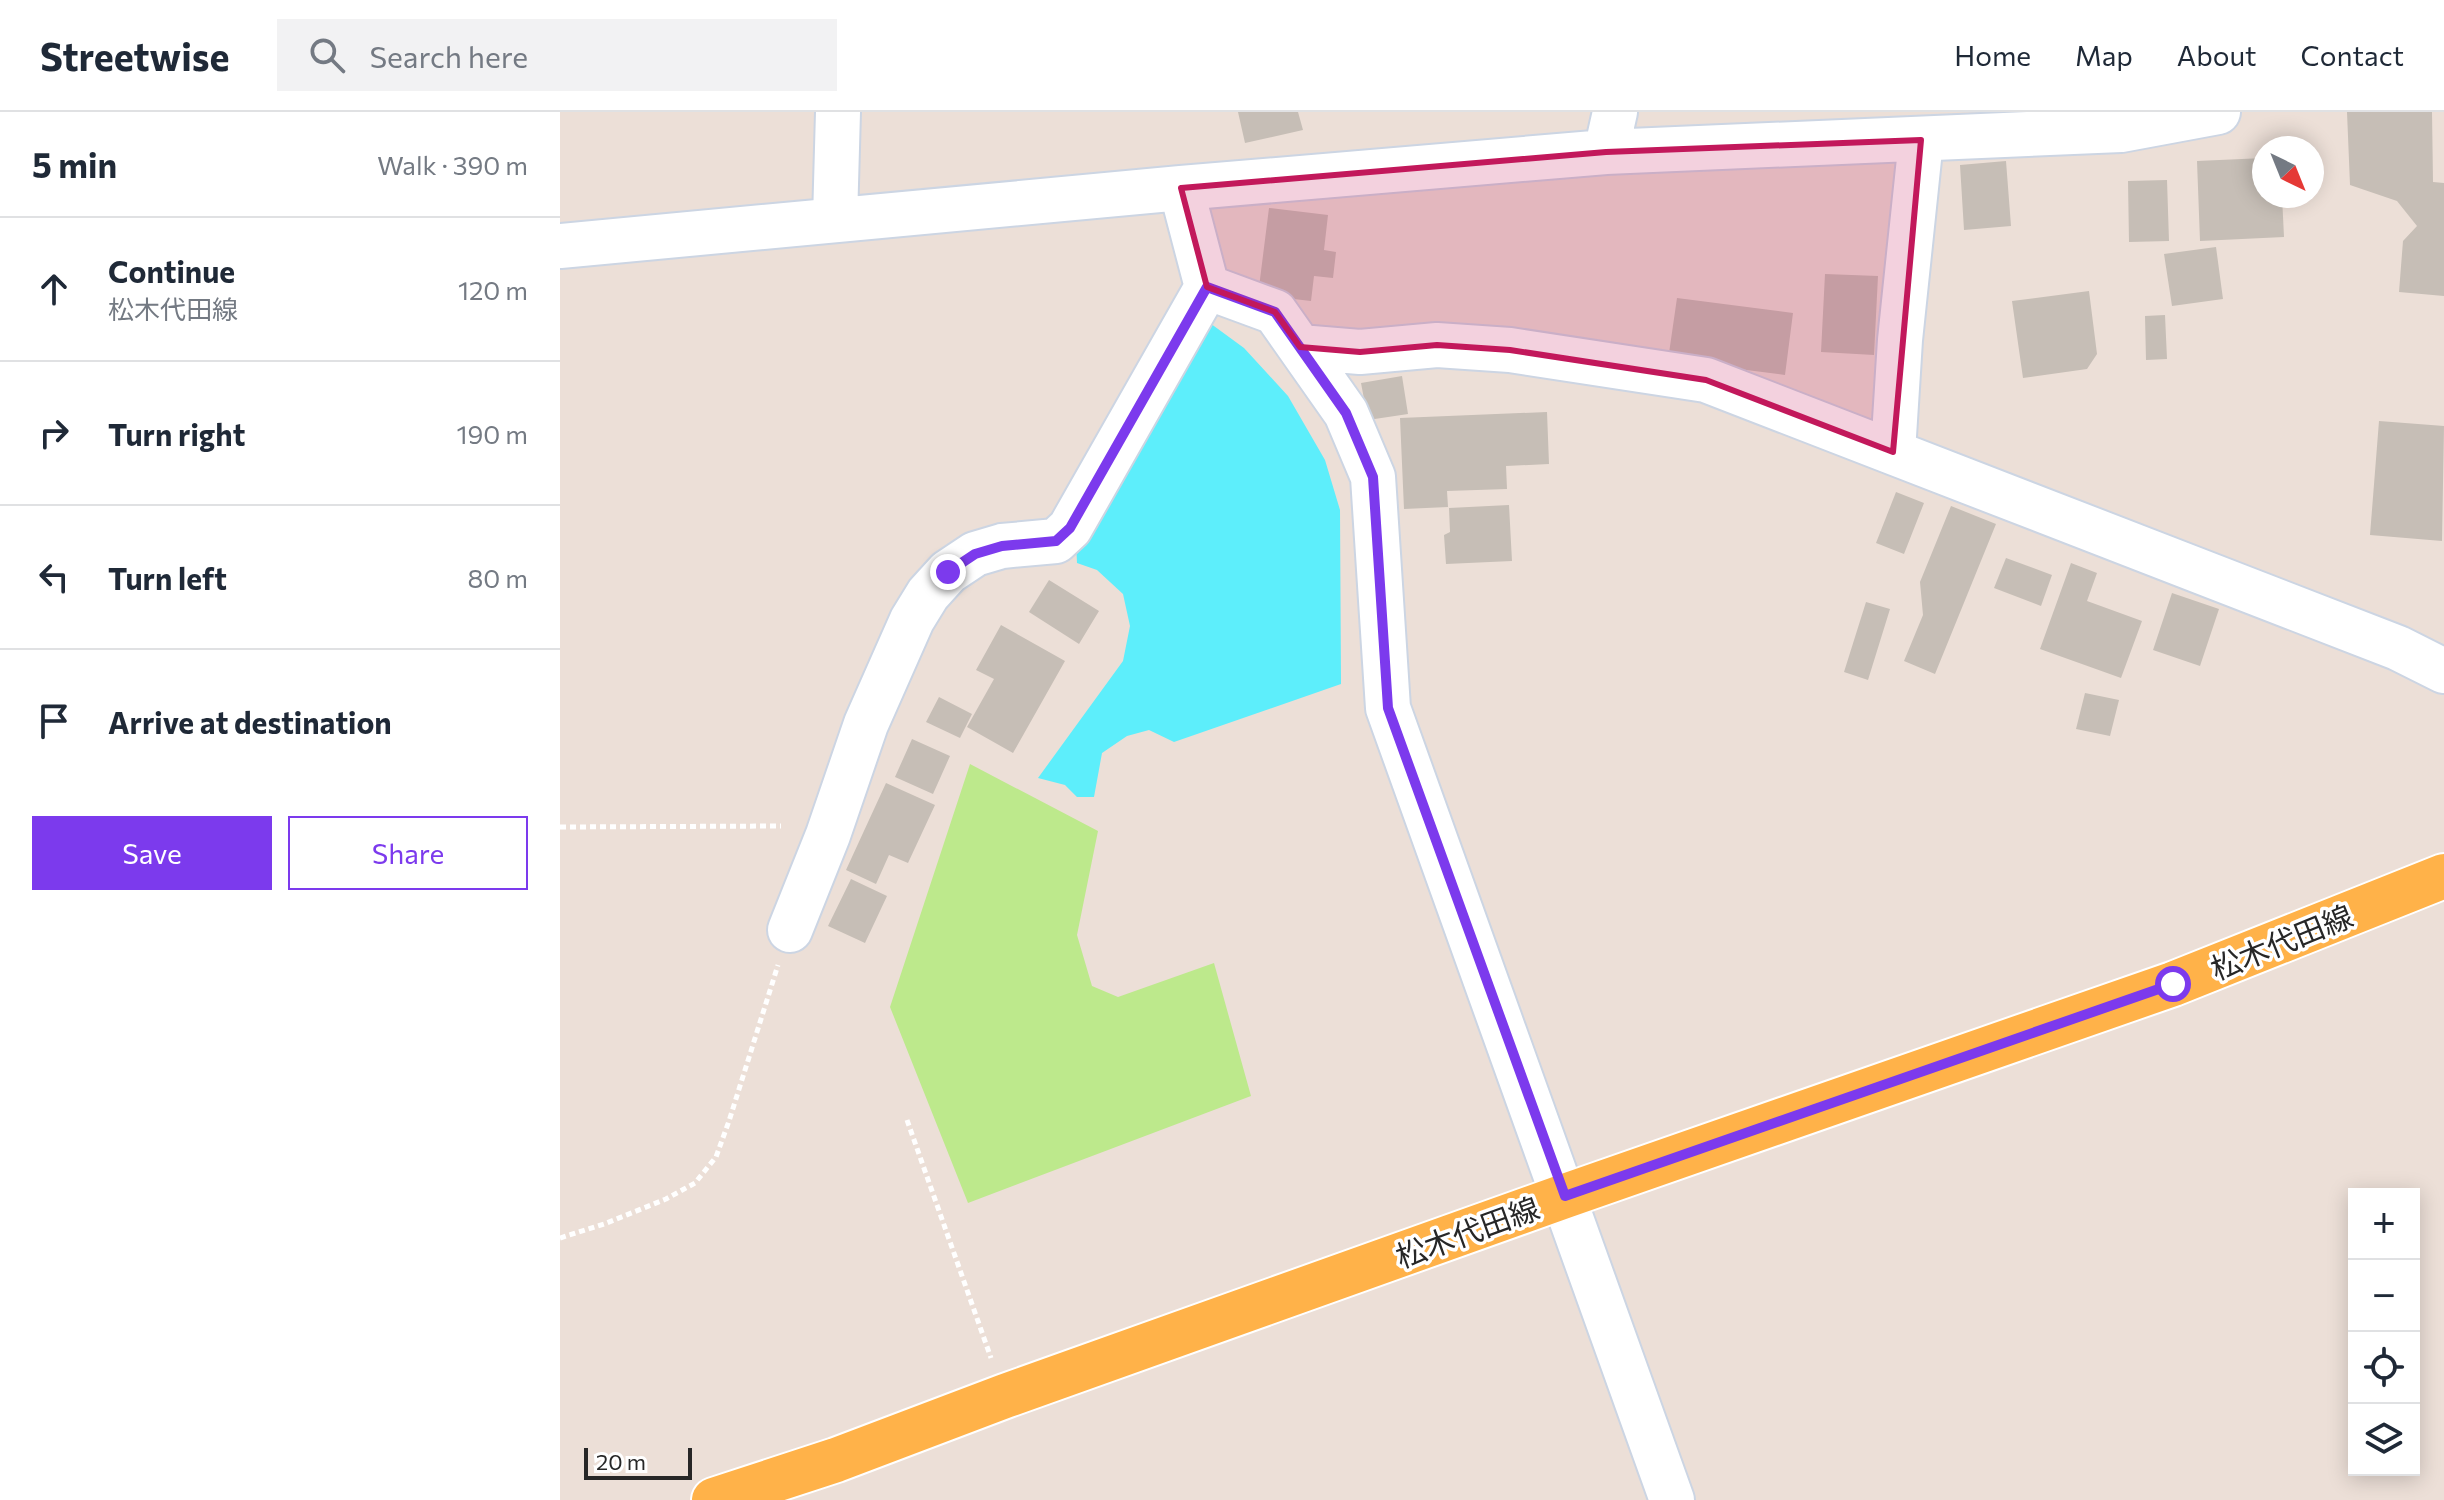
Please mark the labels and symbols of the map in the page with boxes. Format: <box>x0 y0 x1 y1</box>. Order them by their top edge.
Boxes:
north arrow <box>2252 136 2324 208</box>
route end <box>930 554 966 590</box>
street label: 松木代田線 <box>2205 896 2357 986</box>
route start <box>2155 966 2191 1002</box>
street label: 松木代田線 <box>1390 1188 1544 1274</box>
scale bar <box>584 1444 692 1480</box>

